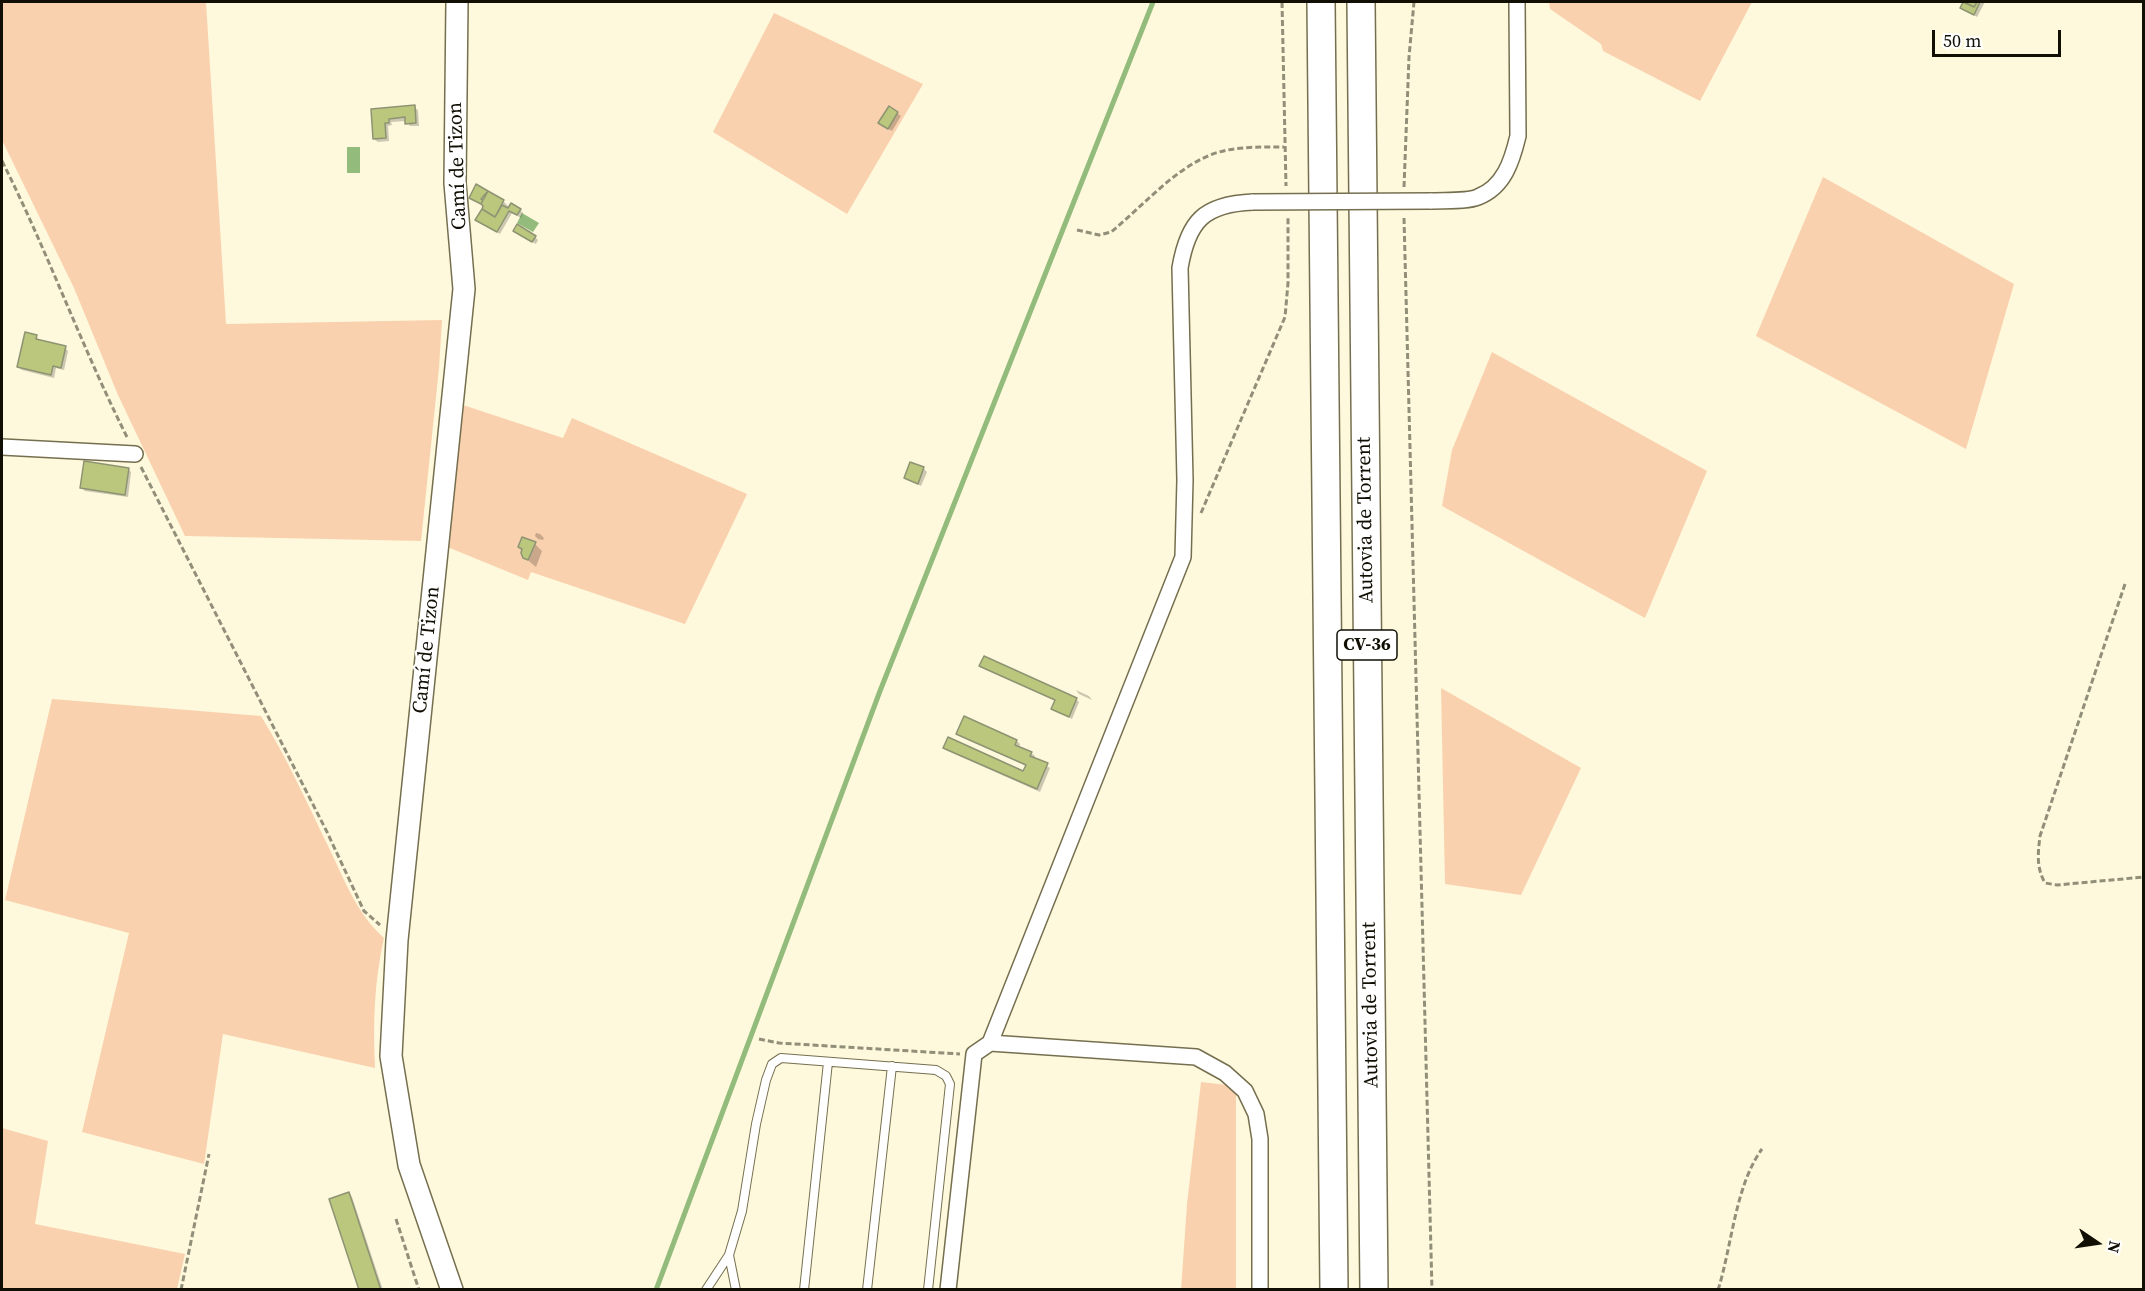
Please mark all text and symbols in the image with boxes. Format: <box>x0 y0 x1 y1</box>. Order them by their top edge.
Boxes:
scale bar <box>1935 18 2064 56</box>
text: 50 m <box>1943 28 1981 53</box>
street label: Camí de Tizon <box>444 102 472 230</box>
street label: Autovia de Torrent <box>1353 437 1379 603</box>
street label: Camí de Tizon <box>408 585 446 715</box>
road number: CV-36 <box>1337 630 1397 660</box>
street label: Autovia de Torrent <box>1358 922 1384 1088</box>
north arrow <box>2067 1213 2127 1273</box>
text: N <box>2103 1239 2127 1255</box>

